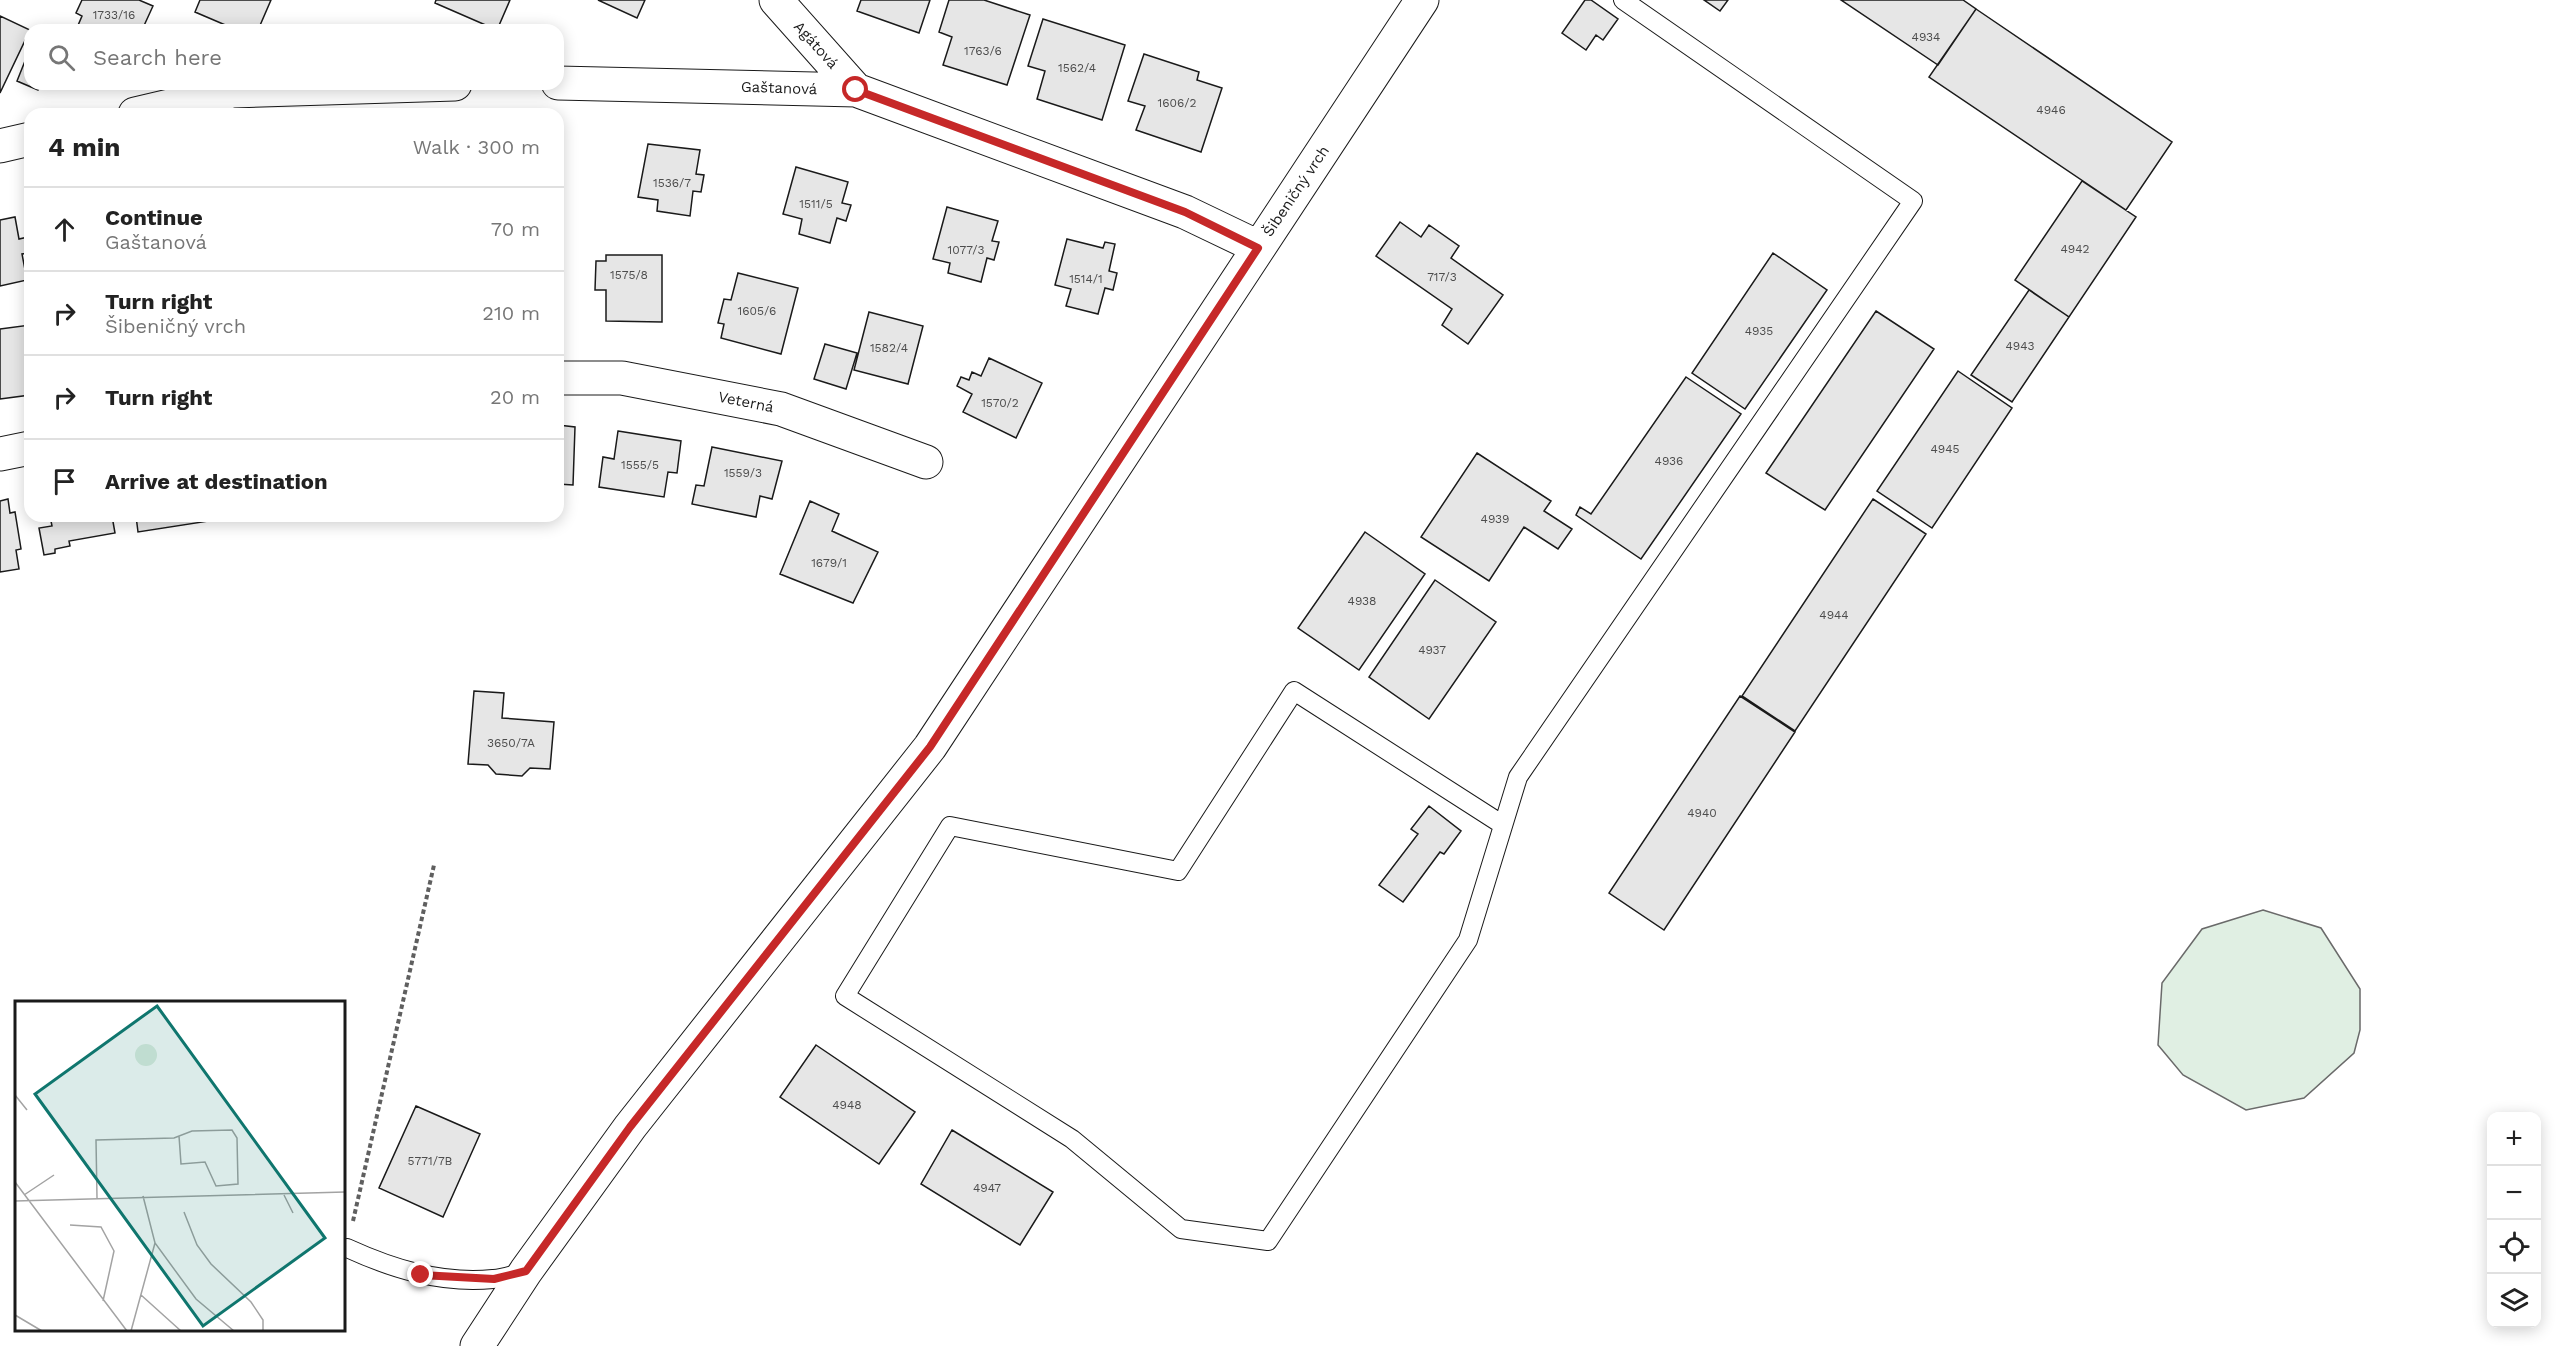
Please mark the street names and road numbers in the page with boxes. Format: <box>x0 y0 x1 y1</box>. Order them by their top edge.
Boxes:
street label: Agátová <box>790 18 842 73</box>
street label: Gaštanová <box>740 78 818 98</box>
street label: Šibeničný vrch <box>1258 142 1333 240</box>
street label: Veterná <box>717 388 776 416</box>

